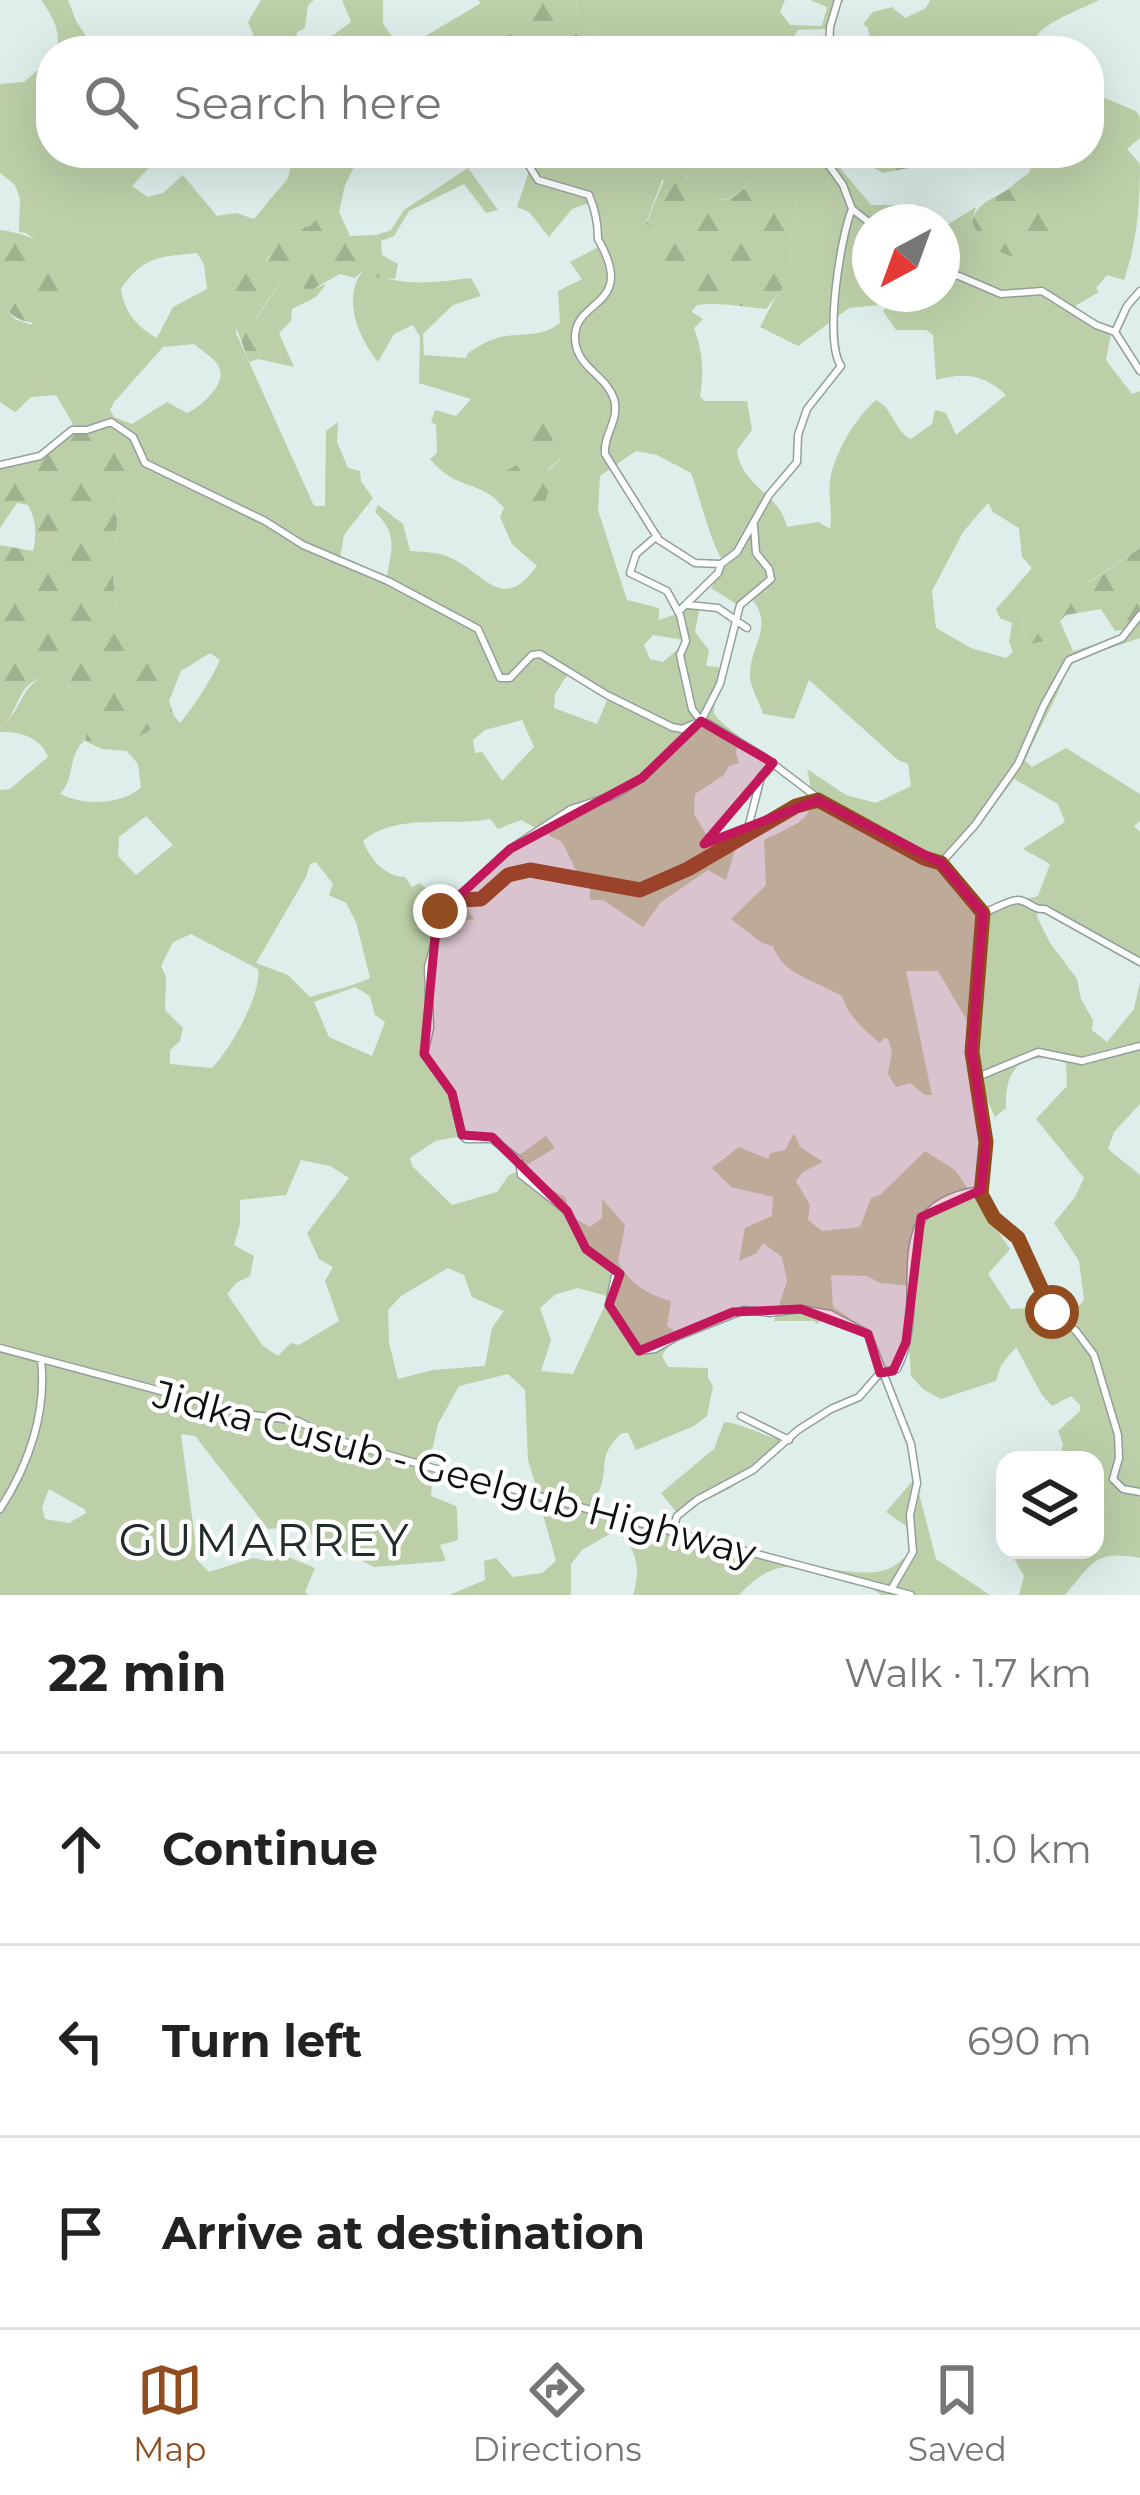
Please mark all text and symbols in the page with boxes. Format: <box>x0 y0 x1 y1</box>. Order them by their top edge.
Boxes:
search box <box>36 36 1104 168</box>
icon: search <box>78 69 144 135</box>
text: Search here <box>174 75 442 130</box>
north arrow <box>852 204 960 312</box>
route end <box>413 884 467 938</box>
route start <box>1025 1285 1079 1339</box>
street label: Jidka Cusub - Geelgub Highway <box>147 1369 762 1577</box>
map controls <box>996 1451 1104 1559</box>
button: layers <box>996 1451 1104 1559</box>
district label: GUMARREY <box>118 1512 412 1567</box>
text: 22 min <box>48 1642 227 1704</box>
text: Walk · 1.7 km <box>844 1649 1092 1697</box>
icon: ahead <box>48 1816 114 1882</box>
text: Continue <box>162 1821 378 1876</box>
text: 1.0 km <box>970 1825 1092 1873</box>
icon: left <box>48 2008 114 2074</box>
text: Turn left <box>162 2013 362 2068</box>
text: 690 m <box>967 2017 1092 2065</box>
icon: arrive <box>48 2200 114 2266</box>
text: Arrive at destination <box>162 2205 645 2260</box>
tab: Map <box>133 2357 206 2469</box>
tab: Directions <box>473 2357 642 2469</box>
tab: Saved <box>908 2357 1007 2469</box>

